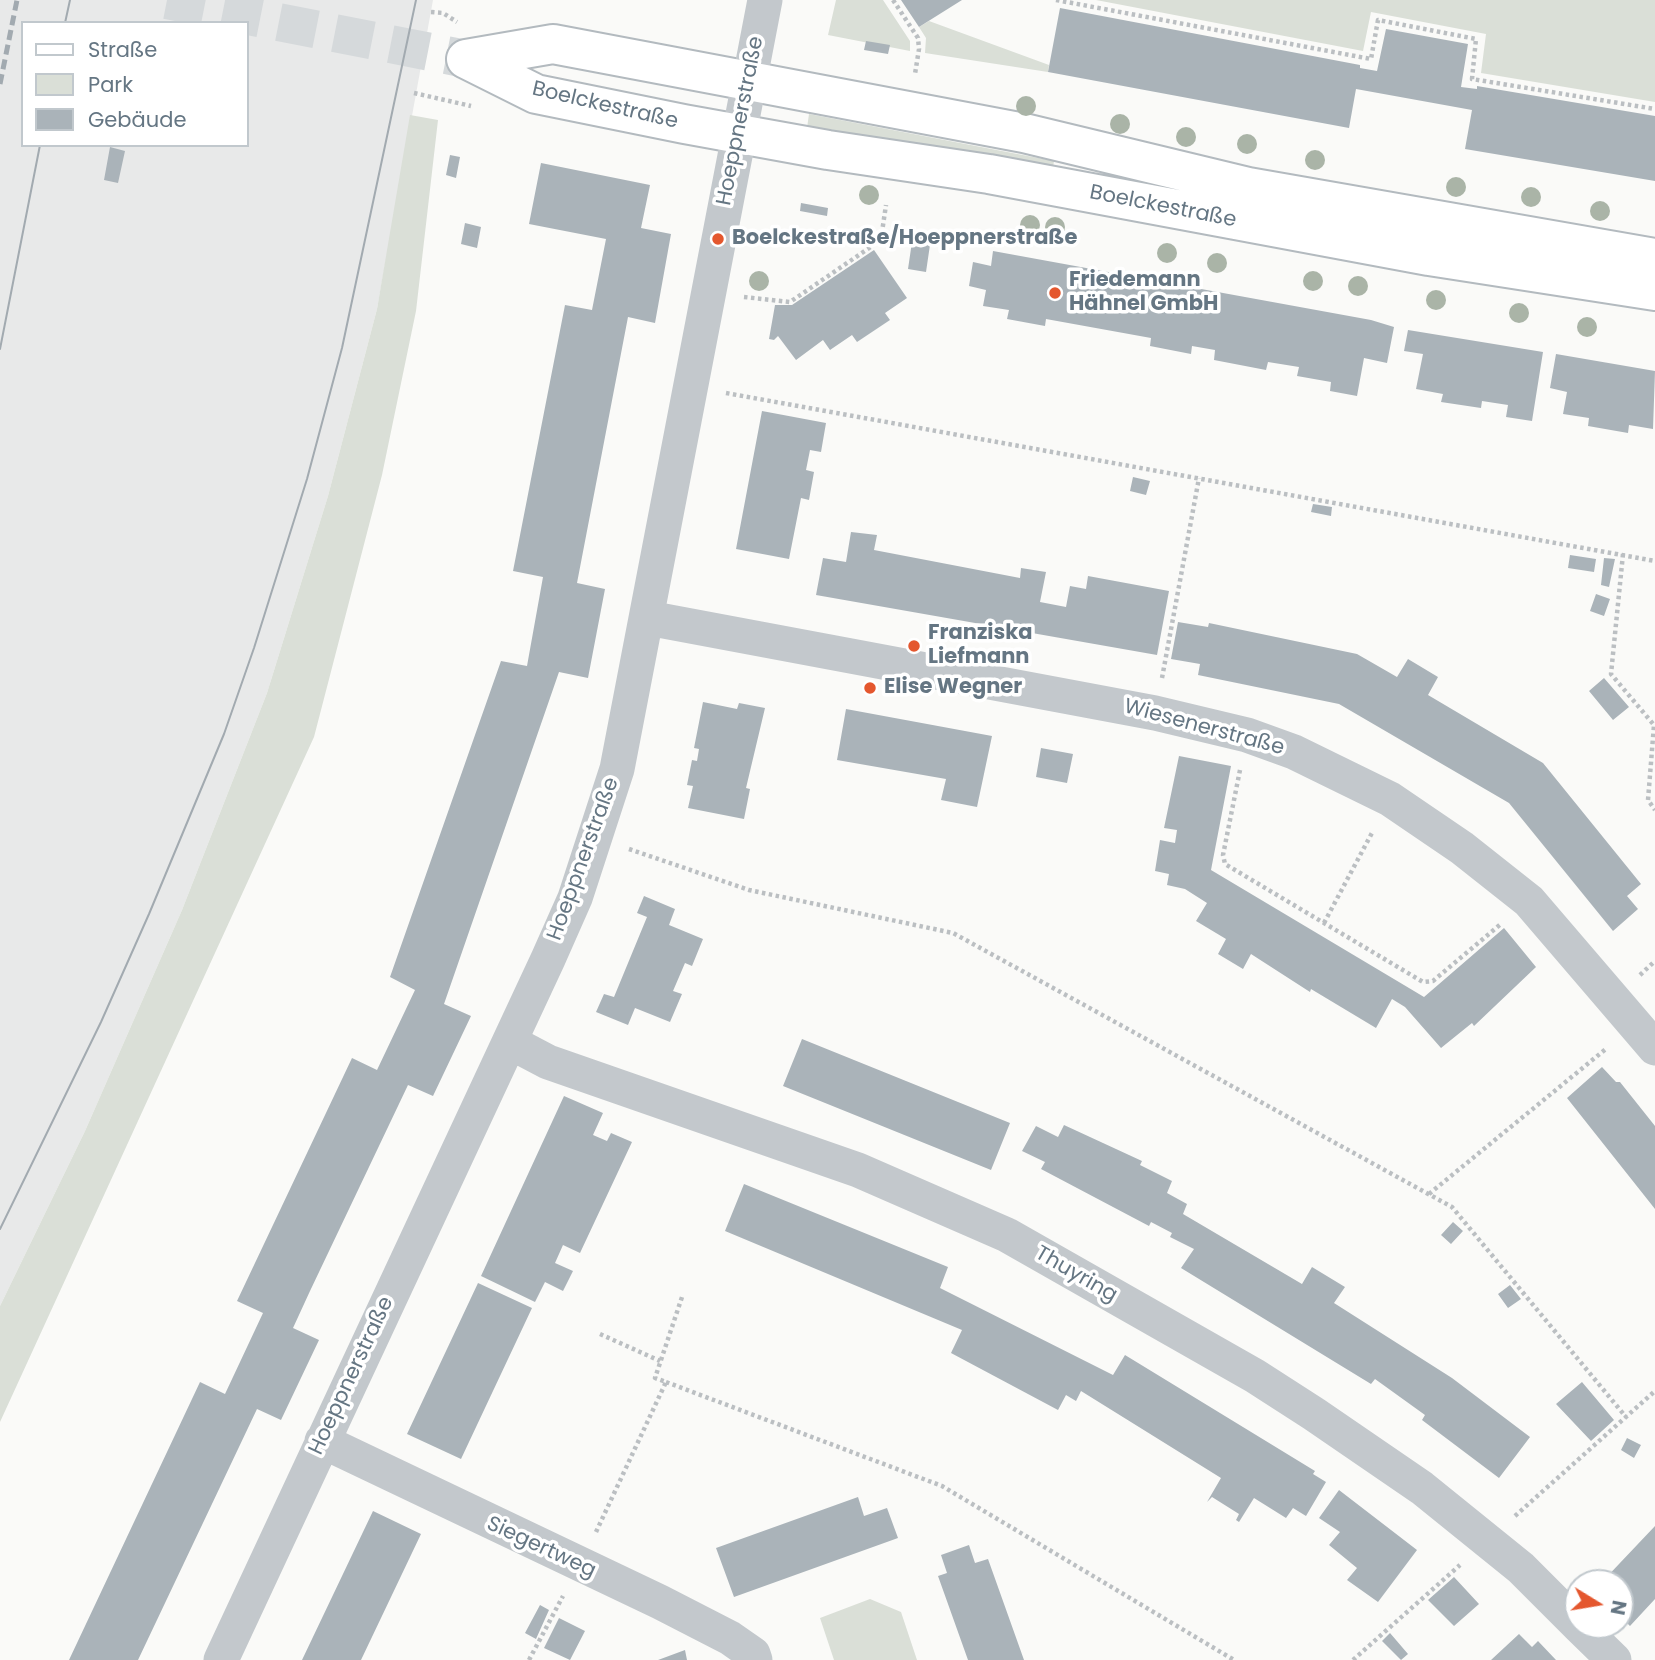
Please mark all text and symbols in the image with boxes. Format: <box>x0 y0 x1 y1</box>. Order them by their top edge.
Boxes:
legend <box>21 21 248 147</box>
street label: Hoeppnerstraße <box>712 34 770 208</box>
text: Straße <box>88 35 157 64</box>
text: Park <box>88 70 133 99</box>
street label: Boelckestraße <box>530 77 680 135</box>
text: Gebäude <box>88 105 186 134</box>
street label: Boelckestraße <box>1087 180 1239 234</box>
place label: Boelckestraße/Hoeppnerstraße <box>732 226 1078 252</box>
marker: Boelckestraße/Hoeppnerstraße <box>710 231 726 247</box>
place label: Friedemann Hähnel GmbH <box>1069 268 1218 318</box>
marker: Friedemann Hähnel GmbH <box>1047 285 1063 301</box>
place label: Franziska Liefmann <box>928 621 1032 671</box>
marker: Franziska Liefmann <box>906 638 922 654</box>
place label: Elise Wegner <box>884 675 1022 701</box>
marker: Elise Wegner <box>862 680 878 696</box>
street label: Wiesenerstraße <box>1121 694 1287 762</box>
street label: Hoeppnerstraße <box>543 774 625 944</box>
street label: Thuyring <box>1030 1241 1122 1309</box>
street label: Hoeppnerstraße <box>304 1293 400 1459</box>
street label: Siegertweg <box>482 1512 600 1584</box>
north arrow <box>1564 1569 1634 1639</box>
text: N <box>1604 1598 1633 1617</box>

